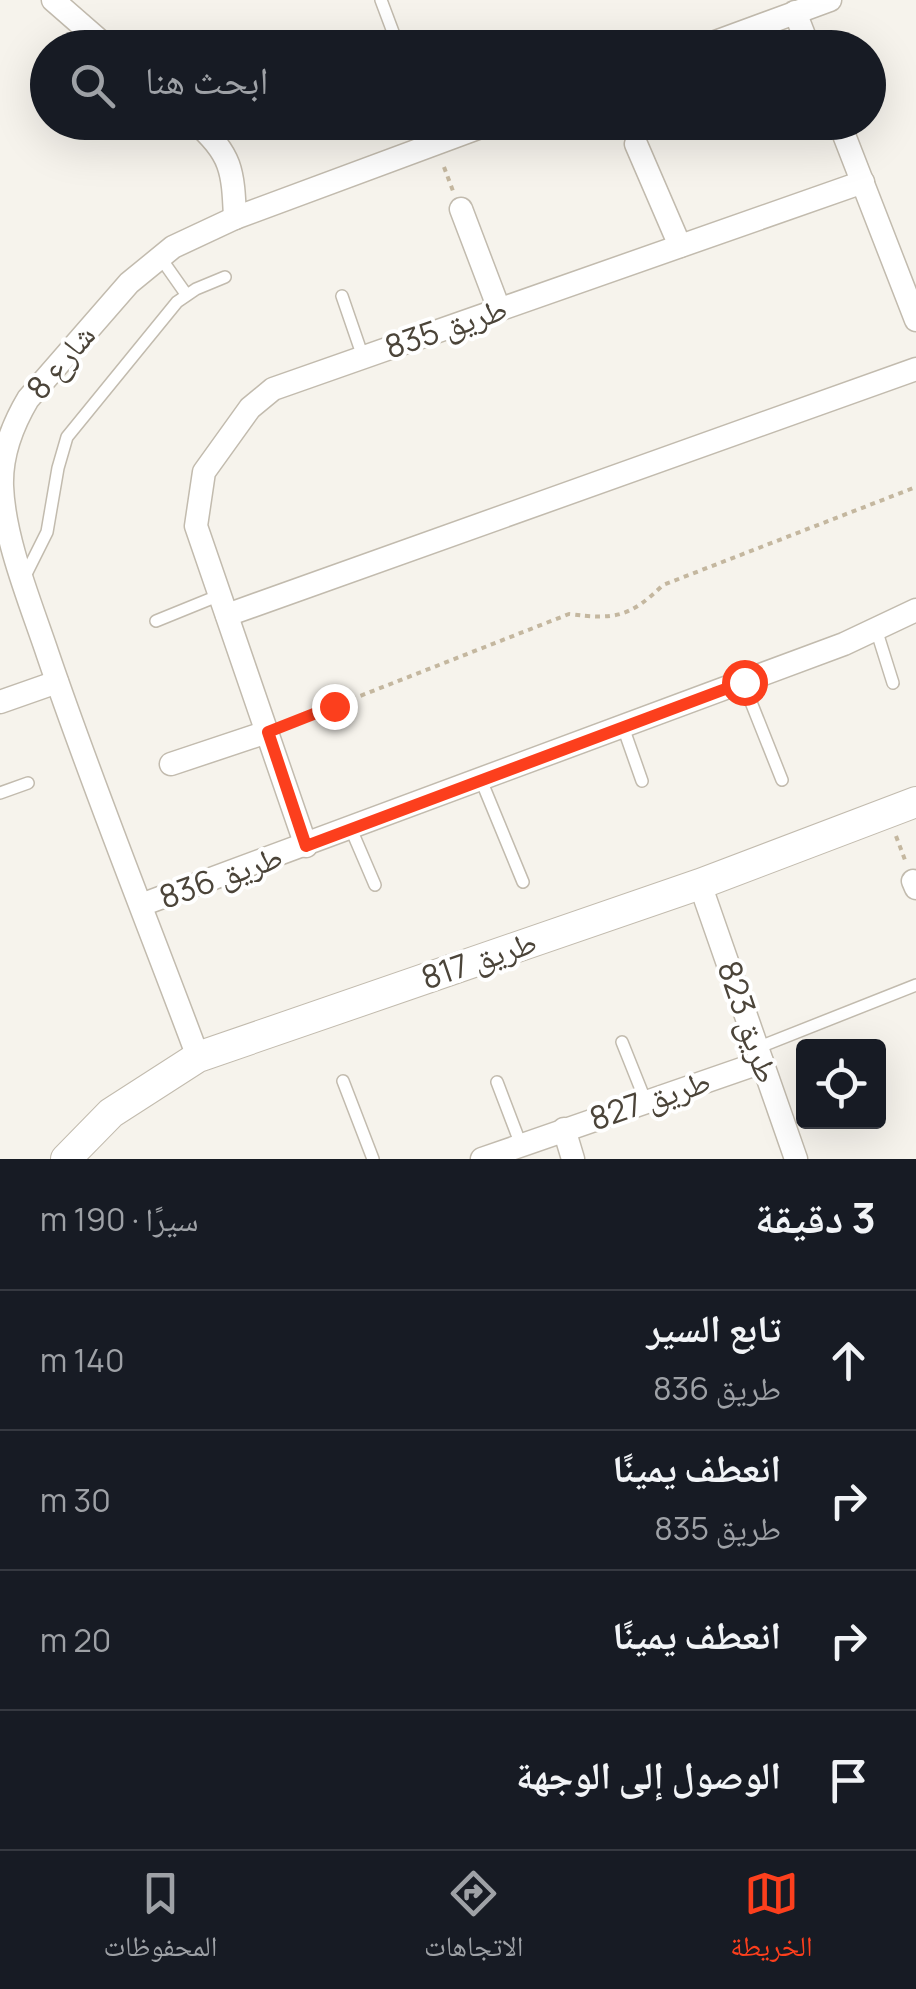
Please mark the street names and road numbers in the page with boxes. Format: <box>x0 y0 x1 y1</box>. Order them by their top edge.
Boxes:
street label: طريق 835 <box>379 286 513 368</box>
street label: شارع 8 <box>16 314 105 408</box>
street label: طريق 836 <box>153 833 288 919</box>
street label: طريق 817 <box>415 919 542 999</box>
street label: طريق 823 <box>708 955 790 1089</box>
street label: طريق 827 <box>583 1058 716 1140</box>

